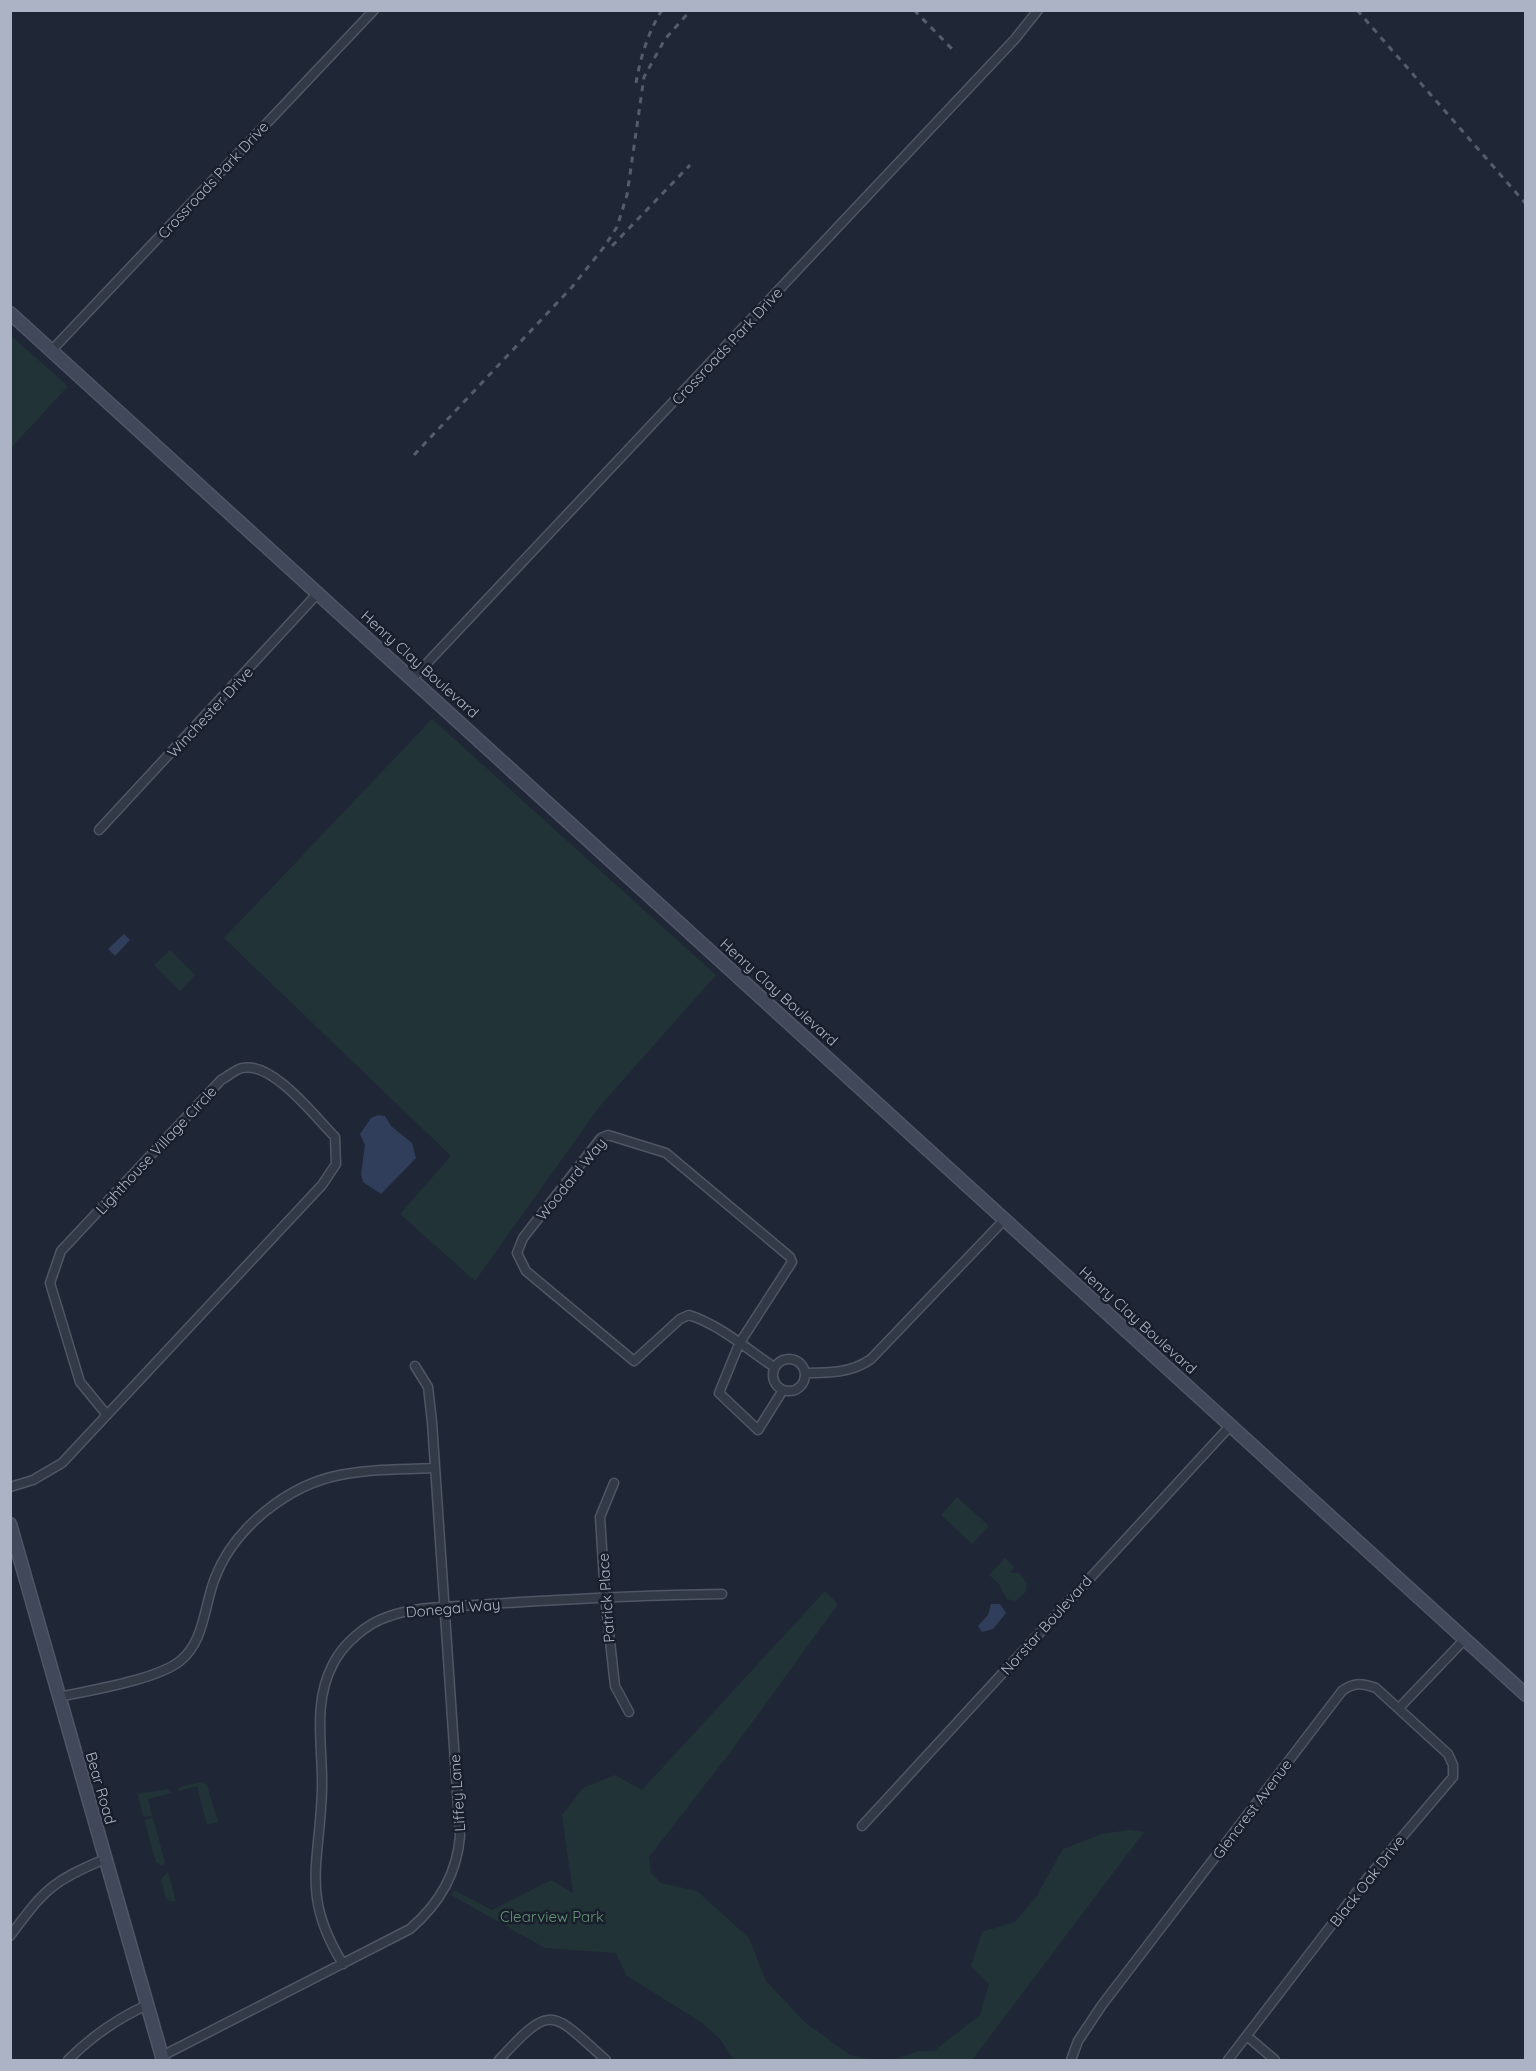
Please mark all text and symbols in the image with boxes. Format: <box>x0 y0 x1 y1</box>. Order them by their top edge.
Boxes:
street label: Crossroads Park Drive <box>153 117 273 243</box>
street label: Crossroads Park Drive <box>667 283 787 409</box>
street label: Henry Clay Boulevard <box>357 606 483 722</box>
street label: Winchester Drive <box>163 663 257 761</box>
street label: Henry Clay Boulevard <box>716 934 842 1050</box>
street label: Lighthouse Village Circle <box>92 1082 220 1218</box>
street label: Woodard Way <box>532 1134 610 1224</box>
street label: Henry Clay Boulevard <box>1075 1262 1201 1378</box>
street label: Patrick Place <box>593 1553 619 1643</box>
street label: Norstar Boulevard <box>996 1571 1096 1679</box>
street label: Donegal Way <box>405 1594 501 1622</box>
street label: Bear Road <box>82 1750 120 1826</box>
street label: Liffey Lane <box>445 1754 469 1832</box>
street label: Glencrest Avenue <box>1208 1755 1296 1863</box>
street label: Black Oak Drive <box>1325 1831 1409 1931</box>
park label: Clearview Park <box>500 1907 604 1926</box>

